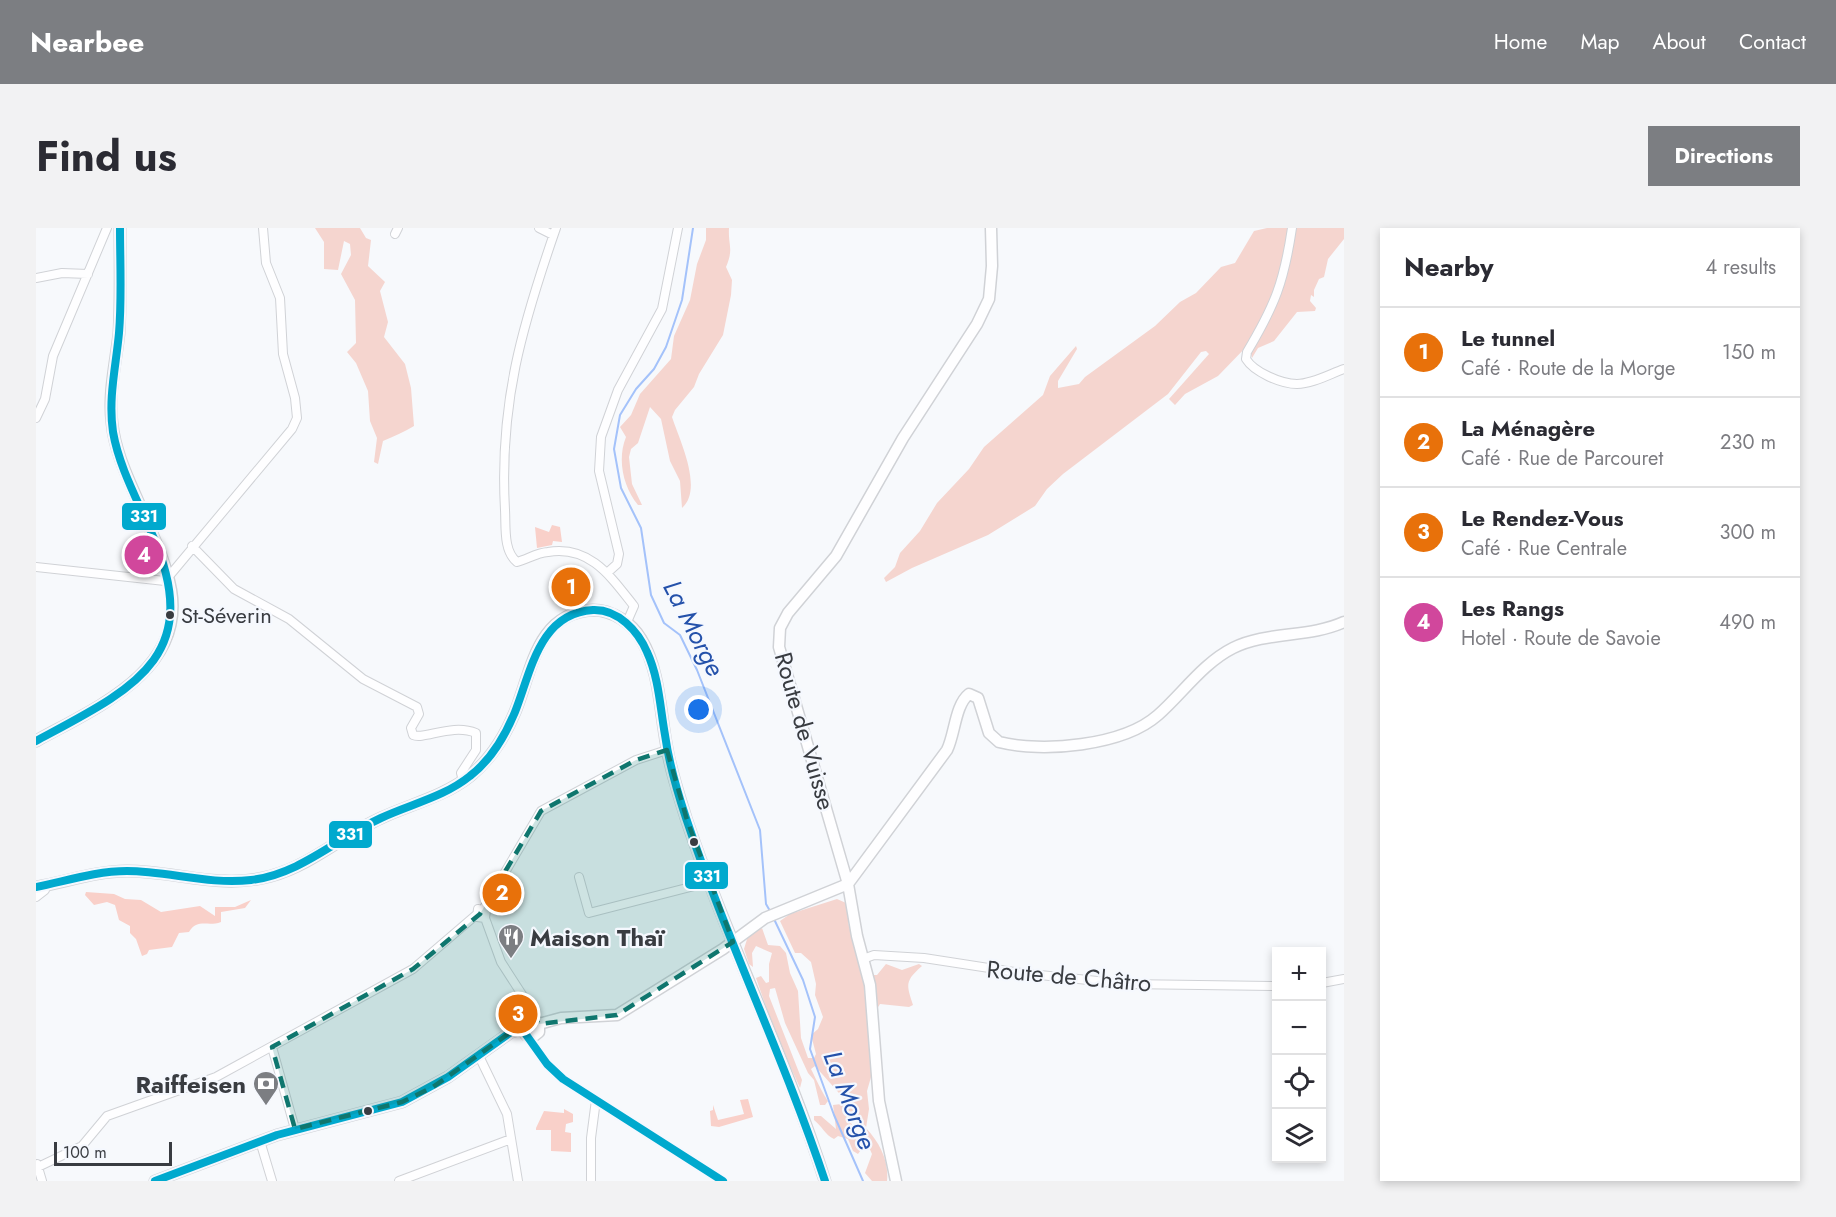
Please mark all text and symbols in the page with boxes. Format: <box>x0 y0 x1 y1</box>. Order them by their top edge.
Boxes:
text: Nearbee <box>30 22 144 63</box>
text: Home <box>1494 27 1547 57</box>
text: Map <box>1580 27 1620 57</box>
text: About <box>1653 27 1706 57</box>
text: Contact <box>1739 27 1806 57</box>
text: Find us <box>36 126 177 187</box>
button: Directions <box>1648 126 1800 186</box>
text: Nearby <box>1404 248 1493 286</box>
text: 4 results <box>1705 253 1776 282</box>
text: Le tunnel <box>1461 322 1555 354</box>
text: 1 <box>1418 338 1429 367</box>
text: 150 m <box>1722 338 1776 367</box>
text: Café · Route de la Morge <box>1461 354 1675 383</box>
text: La Ménagère <box>1461 412 1595 444</box>
text: 2 <box>1417 428 1430 457</box>
text: 230 m <box>1720 428 1776 457</box>
text: Café · Rue de Parcouret <box>1461 444 1663 473</box>
line badge: 331 <box>121 502 167 531</box>
text: Le Rendez-Vous <box>1461 502 1624 534</box>
text: 331 <box>130 505 158 528</box>
text: 3 <box>1417 518 1430 547</box>
text: 300 m <box>1719 518 1776 547</box>
pin: 4 <box>124 532 164 578</box>
text: Café · Rue Centrale <box>1461 534 1627 563</box>
pin: 1 <box>552 564 590 610</box>
water label: La Morge <box>654 573 734 683</box>
text: Les Rangs <box>1461 592 1564 624</box>
place label: St-Séverin <box>181 599 272 631</box>
text: 4 <box>1417 608 1430 637</box>
text: 490 m <box>1719 608 1776 637</box>
marker: St-Séverin <box>164 609 176 621</box>
text: Hotel · Route de Savoie <box>1461 624 1661 653</box>
street label: Route de Vuisse <box>766 648 844 814</box>
your location <box>684 695 713 724</box>
line badge: 331 <box>328 820 373 849</box>
text: 331 <box>336 823 364 846</box>
unlabelled marker <box>688 836 700 848</box>
line badge: 331 <box>684 861 729 890</box>
text: 331 <box>693 865 721 888</box>
pin: 2 <box>482 870 522 916</box>
place label: Maison Thaï <box>530 920 666 955</box>
restaurant icon: Maison Thaï <box>496 922 526 960</box>
map controls <box>1272 947 1326 1163</box>
button: + <box>1272 947 1326 1001</box>
street label: Route de Châtro <box>985 951 1153 1001</box>
pin: 3 <box>498 992 538 1036</box>
button: − <box>1272 1001 1326 1055</box>
water label: La Morge <box>814 1045 886 1155</box>
button: locate <box>1272 1055 1326 1109</box>
place label: Raiffeisen <box>136 1067 246 1102</box>
bank icon: Raiffeisen <box>251 1069 281 1107</box>
unlabelled marker <box>362 1105 374 1117</box>
button: layers <box>1272 1109 1326 1163</box>
scale bar <box>54 1139 172 1166</box>
text: 100 m <box>63 1141 107 1164</box>

